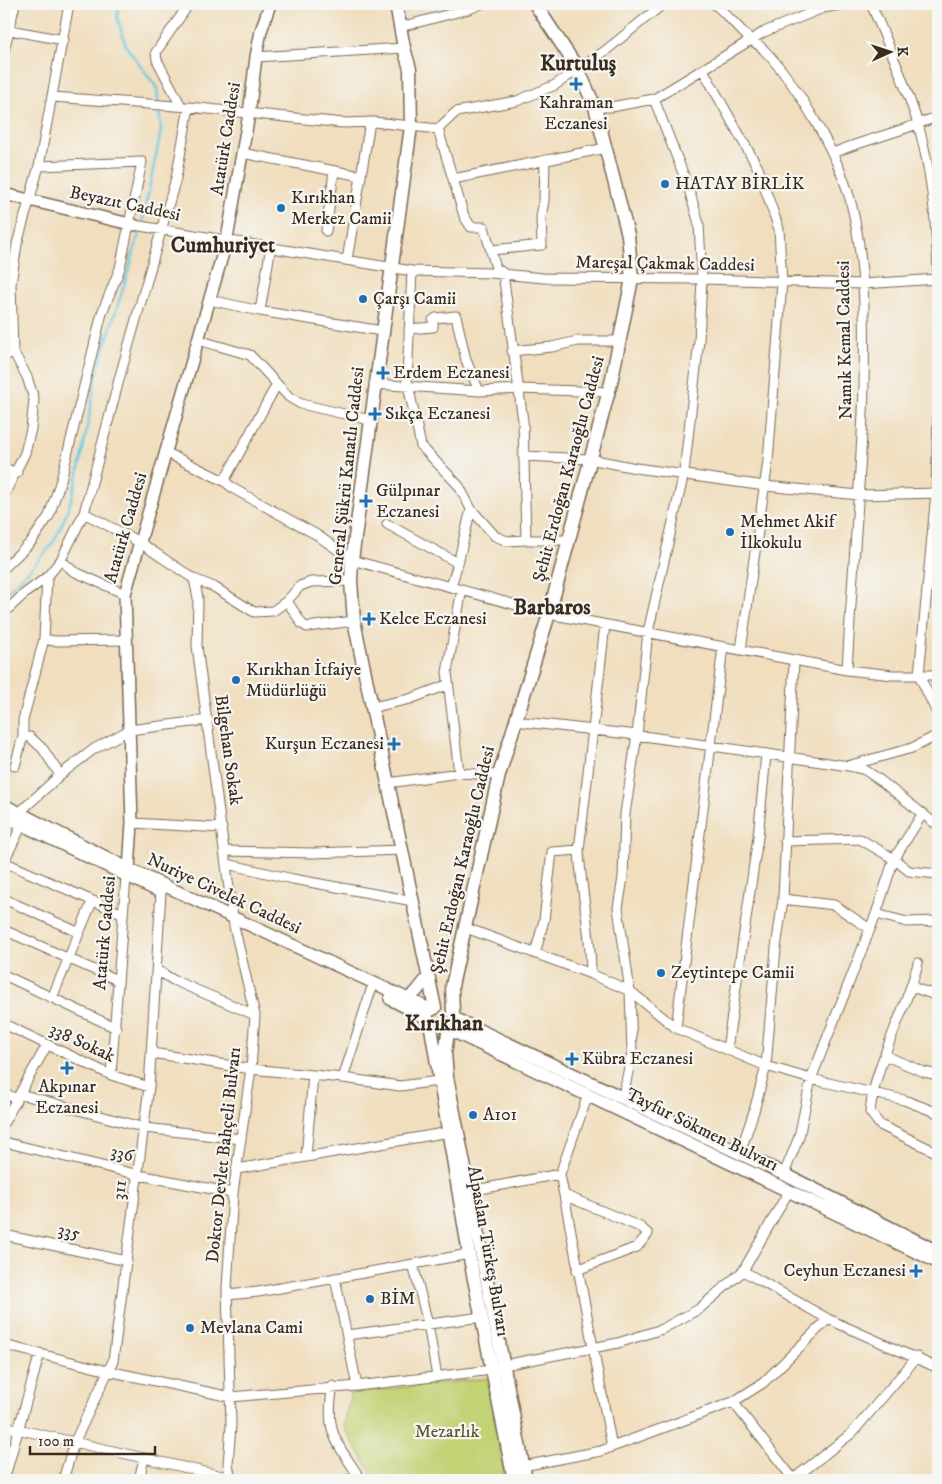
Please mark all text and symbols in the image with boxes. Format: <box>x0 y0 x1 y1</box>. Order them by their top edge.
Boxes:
north arrow <box>864 28 914 78</box>
text: K <box>893 46 911 58</box>
district label: Kurtuluş <box>540 50 617 77</box>
marker: Kahraman Eczanesi <box>570 78 582 90</box>
street label: Atatürk Caddesi <box>206 81 246 197</box>
place label: Kahraman Eczanesi <box>539 92 614 135</box>
place label: HATAY BİRLİK <box>675 172 805 195</box>
marker: HATAY BİRLİK <box>659 178 671 190</box>
street label: Beyazıt Caddesi <box>68 182 182 226</box>
place label: Kırıkhan Merkez Camii <box>291 187 392 230</box>
marker: Kırıkhan Merkez Camii <box>275 202 287 214</box>
district label: Cumhuriyet <box>171 232 275 259</box>
street label: Mareşal Çakmak Caddesi <box>575 251 755 277</box>
street label: Namık Kemal Caddesi <box>833 260 857 420</box>
place label: Çarşı Camii <box>373 288 456 310</box>
marker: Çarşı Camii <box>357 293 369 305</box>
street label: Şehit Erdoğan Karaoğlu Caddesi <box>528 354 610 584</box>
place label: Erdem Eczanesi <box>393 362 510 384</box>
street label: General Şükrü Kanatlı Caddesi <box>325 366 369 586</box>
marker: Erdem Eczanesi <box>377 367 389 379</box>
place label: Sıkça Eczanesi <box>385 403 490 425</box>
marker: Sıkça Eczanesi <box>369 408 381 420</box>
street label: Atatürk Caddesi <box>100 470 152 586</box>
place label: Gülpınar Eczanesi <box>376 480 440 523</box>
marker: Gülpınar Eczanesi <box>360 495 372 507</box>
place label: Mehmet Akif İlkokulu <box>740 511 838 554</box>
marker: Mehmet Akif İlkokulu <box>724 526 736 538</box>
district label: Barbaros <box>513 594 591 621</box>
place label: Kelce Eczanesi <box>379 608 487 630</box>
marker: Kelce Eczanesi <box>363 613 375 625</box>
place label: Kırıkhan İtfaiye Müdürlüğü <box>246 658 361 702</box>
marker: Kırıkhan İtfaiye Müdürlüğü <box>230 674 242 686</box>
street label: Bilgehan Sokak <box>209 693 247 807</box>
place label: Kurşun Eczanesi <box>265 733 384 755</box>
marker: Kurşun Eczanesi <box>388 738 400 750</box>
street label: Şehit Erdoğan Karaoğlu Caddesi <box>426 744 500 976</box>
street label: Nuriye Civelek Caddesi <box>143 849 305 939</box>
street label: Atatürk Caddesi <box>89 875 121 991</box>
place label: Zeytintepe Camii <box>671 962 794 984</box>
marker: Zeytintepe Camii <box>655 967 667 979</box>
district label: Kırıkhan <box>405 1010 484 1037</box>
street label: 338 Sokak <box>46 1018 118 1068</box>
street label: Doktor Devlet Bahçeli Bulvarı <box>202 1046 246 1264</box>
place label: Kübra Eczanesi <box>582 1048 693 1070</box>
marker: Kübra Eczanesi <box>566 1053 578 1065</box>
marker: Akpınar Eczanesi <box>61 1062 73 1074</box>
place label: Akpınar Eczanesi <box>35 1076 99 1119</box>
street label: Tayfur Sökmen Bulvarı <box>622 1084 782 1176</box>
place label: A101 <box>483 1104 517 1126</box>
marker: A101 <box>467 1109 479 1121</box>
street label: 336 <box>108 1141 136 1168</box>
street label: Alpaslan Türkeş Bulvarı <box>462 1164 514 1338</box>
street label: 311 <box>108 1179 132 1201</box>
street label: 335 <box>56 1219 82 1245</box>
place label: Ceyhun Eczanesi <box>783 1260 906 1282</box>
marker: Ceyhun Eczanesi <box>910 1265 922 1277</box>
place label: BİM <box>380 1287 415 1310</box>
marker: BİM <box>364 1293 376 1305</box>
place label: Mevlana Cami <box>200 1317 303 1339</box>
marker: Mevlana Cami <box>184 1322 196 1334</box>
park label: Mezarlık <box>415 1421 479 1443</box>
scale bar <box>30 1424 155 1456</box>
text: 100 m <box>38 1432 74 1451</box>

